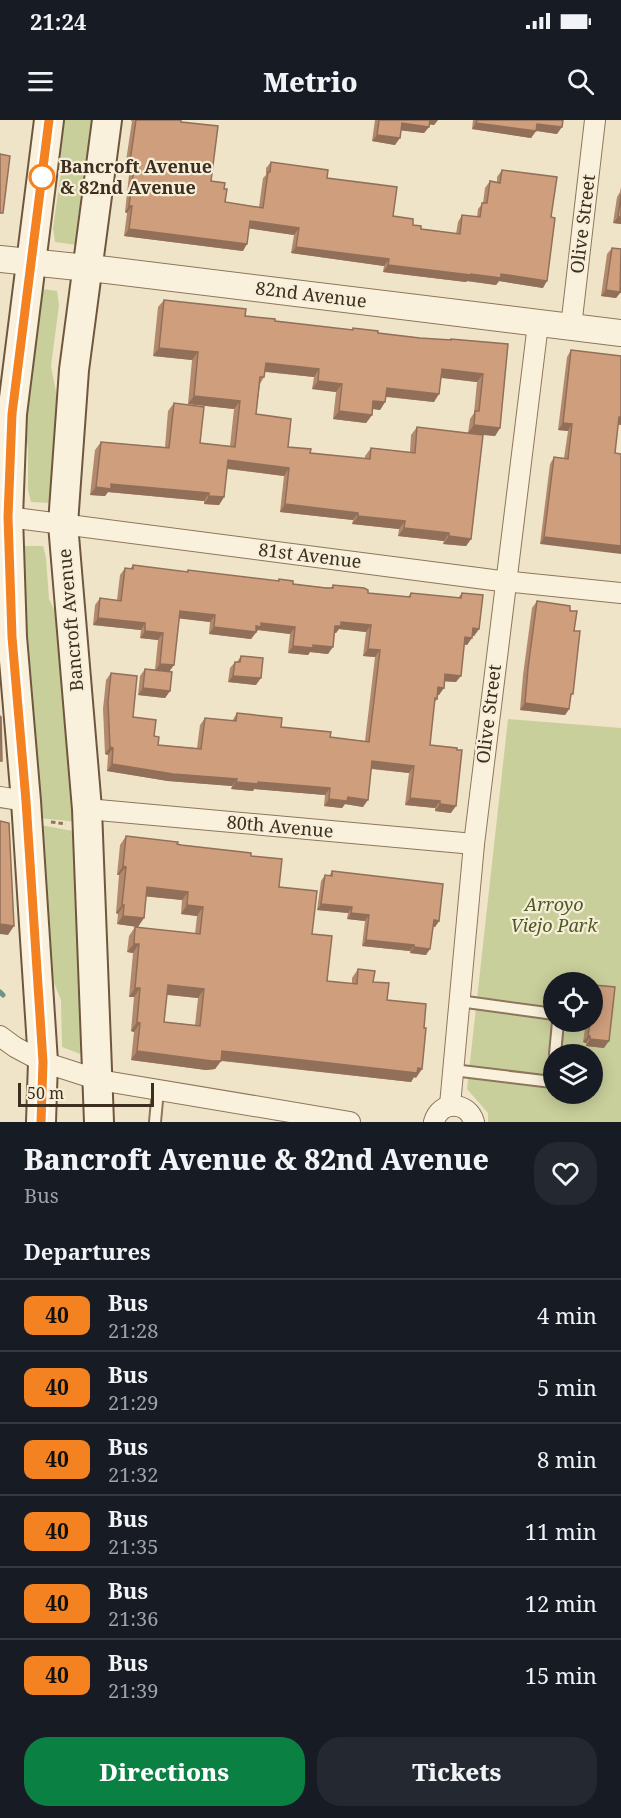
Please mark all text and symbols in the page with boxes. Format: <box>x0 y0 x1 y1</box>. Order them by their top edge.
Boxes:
text: 21:24 <box>30 6 86 36</box>
text: Metrio <box>263 63 358 100</box>
icon: menu <box>24 65 57 98</box>
icon: search <box>564 65 597 98</box>
place label: Bancroft Avenue & 82nd Avenue <box>60 154 212 199</box>
marker: Bancroft Avenue & 82nd Avenue <box>29 164 55 190</box>
street label: Olive Street <box>564 173 600 275</box>
street label: 82nd Avenue <box>254 275 368 313</box>
street label: 81st Avenue <box>257 537 363 573</box>
street label: Bancroft Avenue <box>52 548 88 692</box>
street label: Olive Street <box>470 663 506 765</box>
street label: 80th Avenue <box>226 809 334 843</box>
park label: Arroyo Viejo Park <box>511 892 598 937</box>
map controls <box>543 972 603 1104</box>
button: locate <box>543 972 603 1032</box>
button: layers <box>543 1044 603 1104</box>
scale bar <box>18 1080 154 1108</box>
text: 50 m <box>27 1082 64 1104</box>
text: Bancroft Avenue & 82nd Avenue <box>24 1140 489 1178</box>
button: heart <box>534 1142 597 1205</box>
text: Bus <box>24 1182 59 1209</box>
text: Departures <box>24 1236 151 1266</box>
text: Bus <box>108 1287 148 1317</box>
text: 4 min <box>537 1300 597 1330</box>
text: 40 <box>45 1301 69 1329</box>
text: 21:28 <box>108 1317 158 1344</box>
text: Bus <box>108 1359 148 1389</box>
text: 5 min <box>537 1372 597 1402</box>
text: 40 <box>45 1373 69 1401</box>
text: 21:29 <box>108 1389 158 1416</box>
text: Bus <box>108 1431 148 1461</box>
text: 8 min <box>537 1444 597 1474</box>
text: 40 <box>45 1445 69 1473</box>
text: 21:32 <box>108 1461 158 1488</box>
text: Bus <box>108 1503 148 1533</box>
text: 11 min <box>525 1516 597 1546</box>
text: 40 <box>45 1517 69 1545</box>
text: 21:35 <box>108 1533 158 1560</box>
text: Bus <box>108 1575 148 1605</box>
text: 12 min <box>525 1588 597 1618</box>
text: 40 <box>45 1589 69 1617</box>
text: 21:36 <box>108 1605 158 1632</box>
text: Bus <box>108 1647 148 1677</box>
text: 15 min <box>525 1660 597 1690</box>
text: 40 <box>45 1661 69 1689</box>
text: 21:39 <box>108 1677 158 1704</box>
button: Directions <box>24 1737 305 1806</box>
button: Tickets <box>317 1737 597 1806</box>

